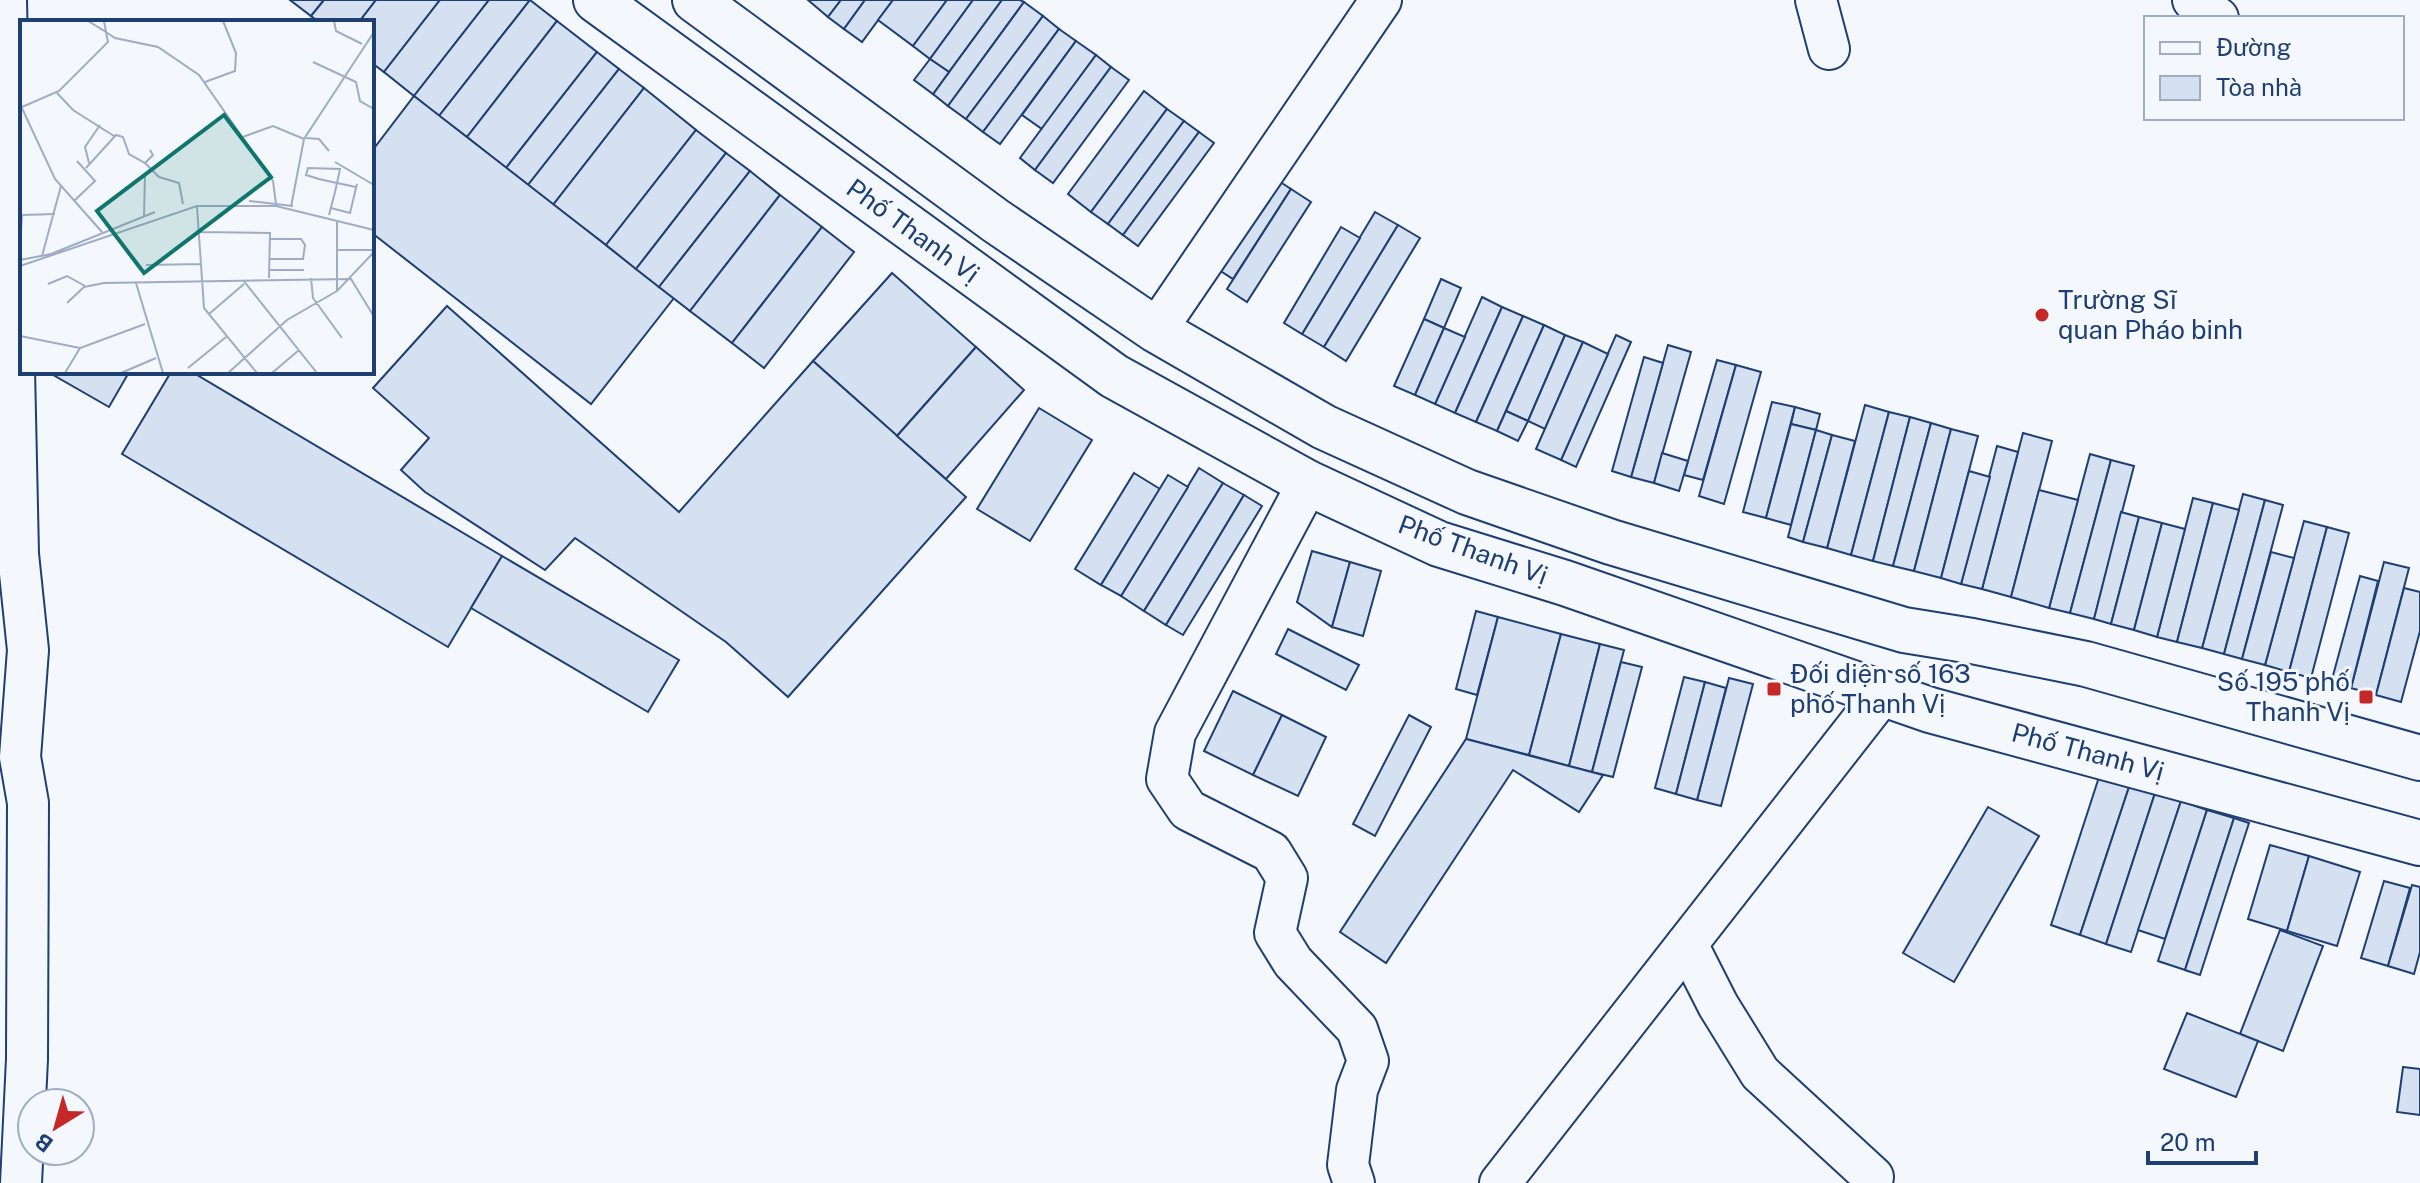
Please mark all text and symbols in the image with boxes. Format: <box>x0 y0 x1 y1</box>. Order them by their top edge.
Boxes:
legend <box>2144 16 2404 120</box>
inset map <box>20 20 374 374</box>
text: Đường <box>2216 33 2291 61</box>
text: Tòa nhà <box>2216 73 2302 101</box>
street label: Phố Thanh Vị <box>841 172 986 289</box>
place label: Trường Sĩ quan Pháo binh <box>2058 284 2243 345</box>
marker: Trường Sĩ quan Pháo binh <box>2033 306 2051 324</box>
street label: Phố Thanh Vị <box>1394 508 1552 591</box>
place label: Đối diện số 163 phố Thanh Vị <box>1790 658 1971 719</box>
place label: Số 195 phố Thanh Vị <box>2217 666 2350 727</box>
marker: Đối diện số 163 phố Thanh Vị <box>1765 680 1783 698</box>
marker: Số 195 phố Thanh Vị <box>2357 688 2375 706</box>
street label: Phố Thanh Vị <box>2008 716 2168 787</box>
north arrow <box>16 1087 96 1167</box>
scale bar <box>2148 1115 2256 1165</box>
text: B <box>30 1128 58 1158</box>
text: 20 m <box>2160 1128 2216 1156</box>

